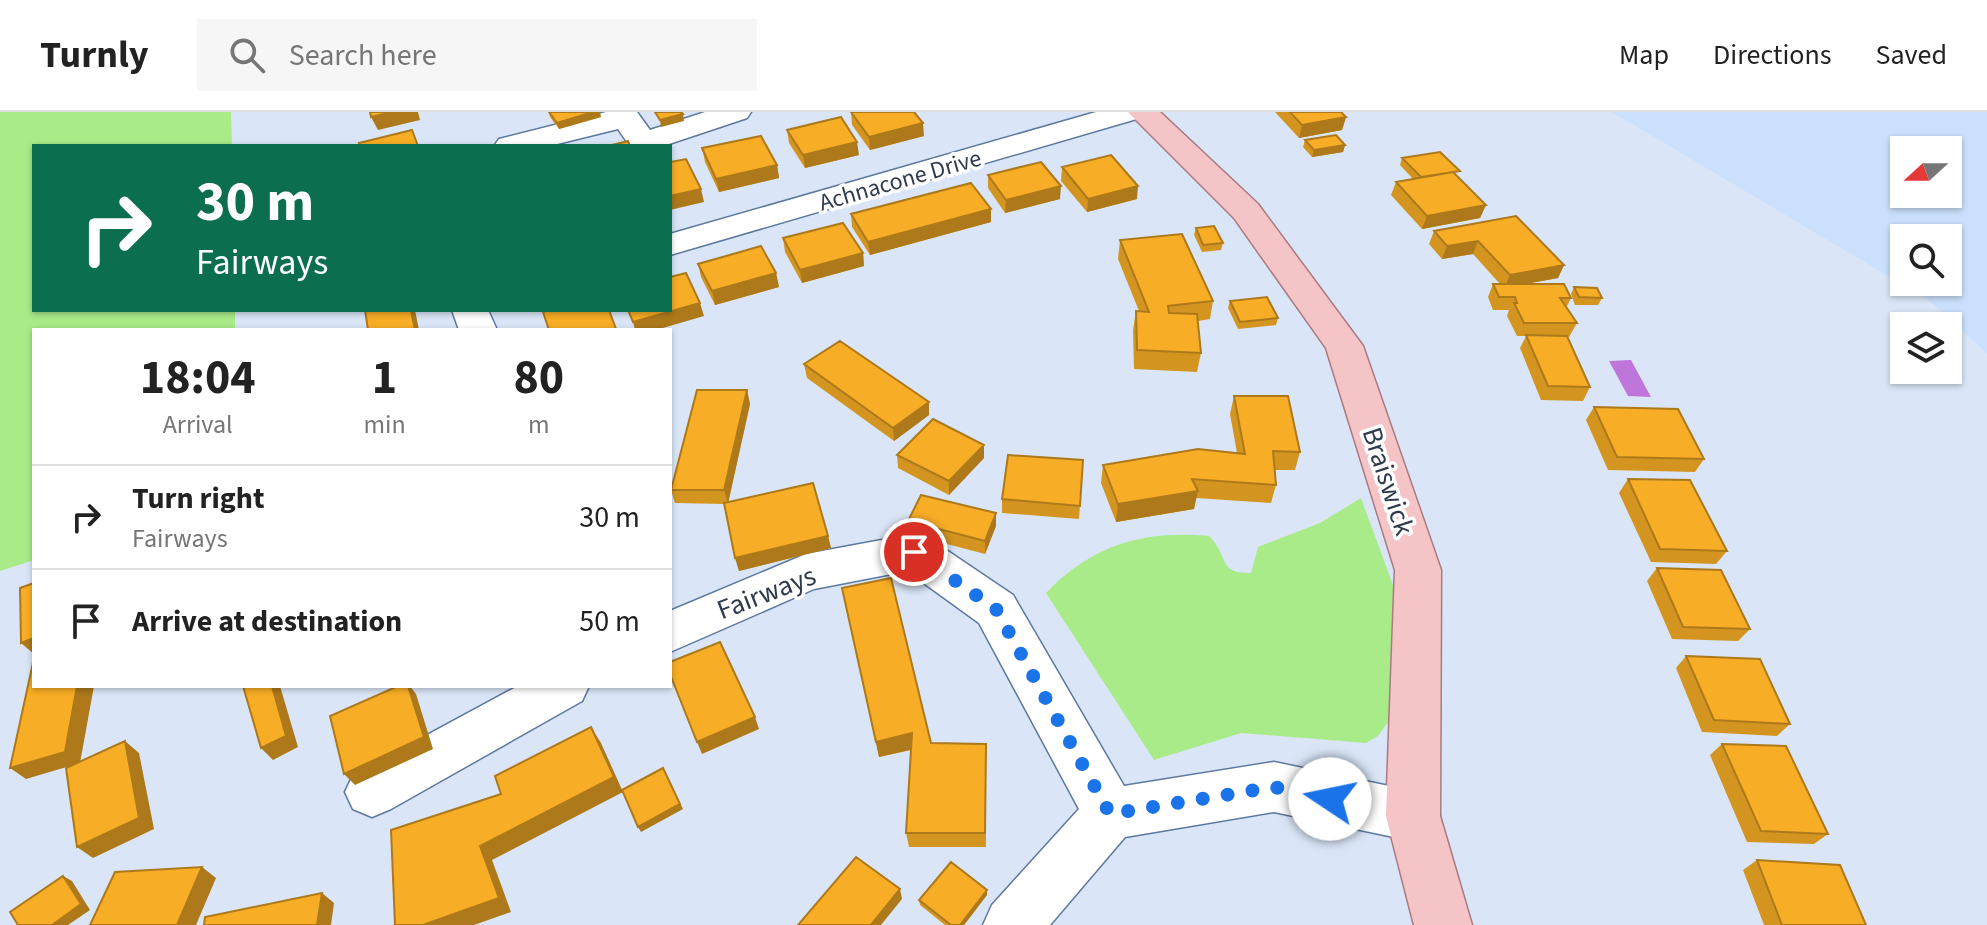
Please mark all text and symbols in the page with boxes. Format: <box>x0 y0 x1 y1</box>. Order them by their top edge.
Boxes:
search box <box>197 19 757 91</box>
text: Turnly <box>40 28 149 82</box>
icon: search <box>225 33 269 77</box>
text: Search here <box>289 34 437 77</box>
text: Map <box>1619 35 1669 75</box>
text: Directions <box>1713 35 1832 75</box>
text: Saved <box>1876 35 1947 75</box>
north arrow <box>1890 136 1962 208</box>
map controls <box>1890 136 1962 384</box>
street label: Achnacone Drive <box>815 141 985 220</box>
text: 30 m <box>196 163 314 242</box>
icon: right <box>64 176 168 280</box>
button: search <box>1890 224 1962 296</box>
text: Fairways <box>196 237 328 288</box>
button: layers <box>1890 312 1962 384</box>
text: 18:04 <box>140 344 256 412</box>
text: 1 <box>372 344 397 412</box>
text: 80 <box>513 344 564 412</box>
text: Arrival <box>163 406 233 443</box>
text: min <box>363 406 406 443</box>
text: m <box>528 406 550 443</box>
street label: Braiswick <box>1352 422 1424 541</box>
text: Turn right <box>132 477 264 520</box>
icon: right <box>64 495 108 539</box>
text: 30 m <box>579 496 640 539</box>
pin <box>880 518 948 586</box>
text: Fairways <box>132 520 228 557</box>
icon: arrive <box>892 530 936 574</box>
street label: Fairways <box>711 556 822 630</box>
icon: arrive <box>64 599 108 643</box>
text: Arrive at destination <box>132 600 402 643</box>
text: 50 m <box>579 600 640 643</box>
position arrow <box>1288 757 1372 841</box>

